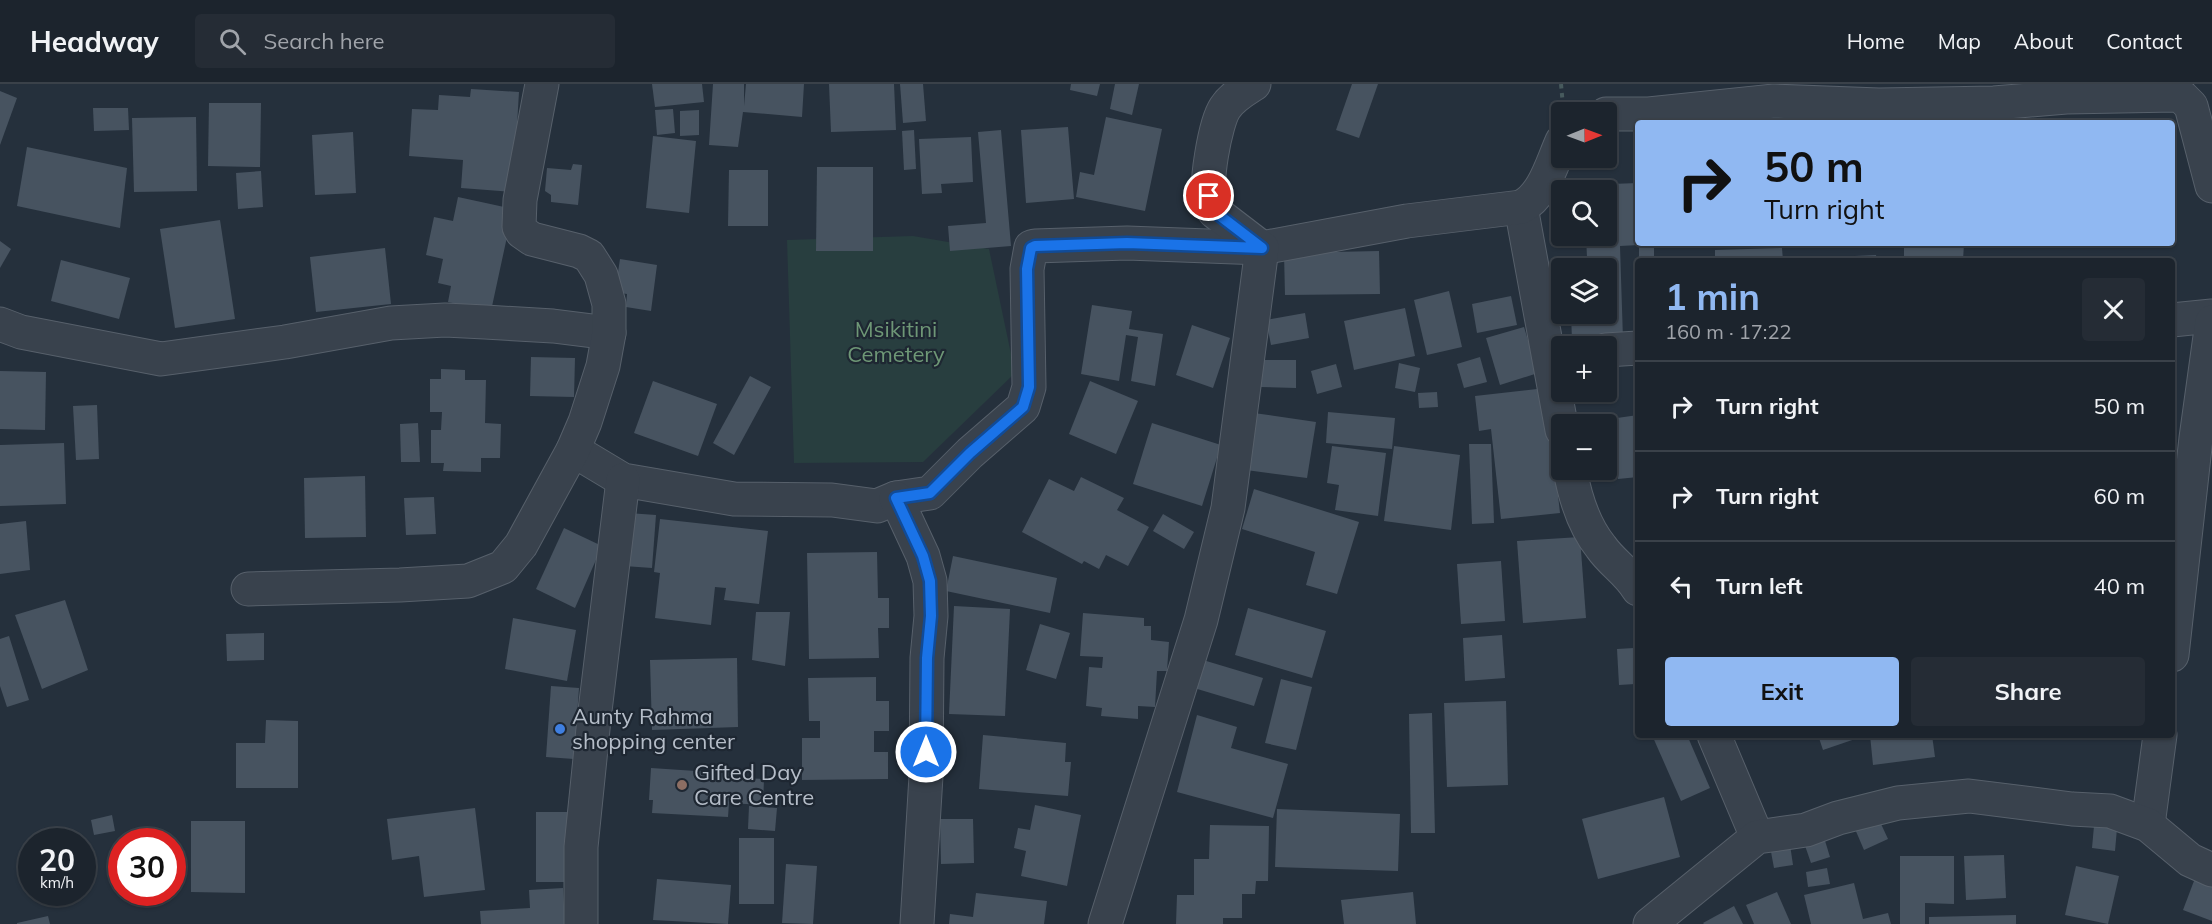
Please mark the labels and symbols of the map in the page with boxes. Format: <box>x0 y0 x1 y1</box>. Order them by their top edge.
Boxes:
north arrow <box>1551 102 1617 168</box>
pin <box>1183 170 1234 221</box>
park label: Msikitini Cemetery <box>847 315 945 368</box>
place label: Aunty Rahma shopping center <box>572 702 735 755</box>
position arrow <box>894 720 958 784</box>
marker: Aunty Rahma shopping center <box>553 722 567 736</box>
place label: Gifted Day Care Centre <box>694 758 814 811</box>
marker: Gifted Day Care Centre <box>675 778 689 792</box>
speed limit sign: 30 <box>108 828 186 906</box>

